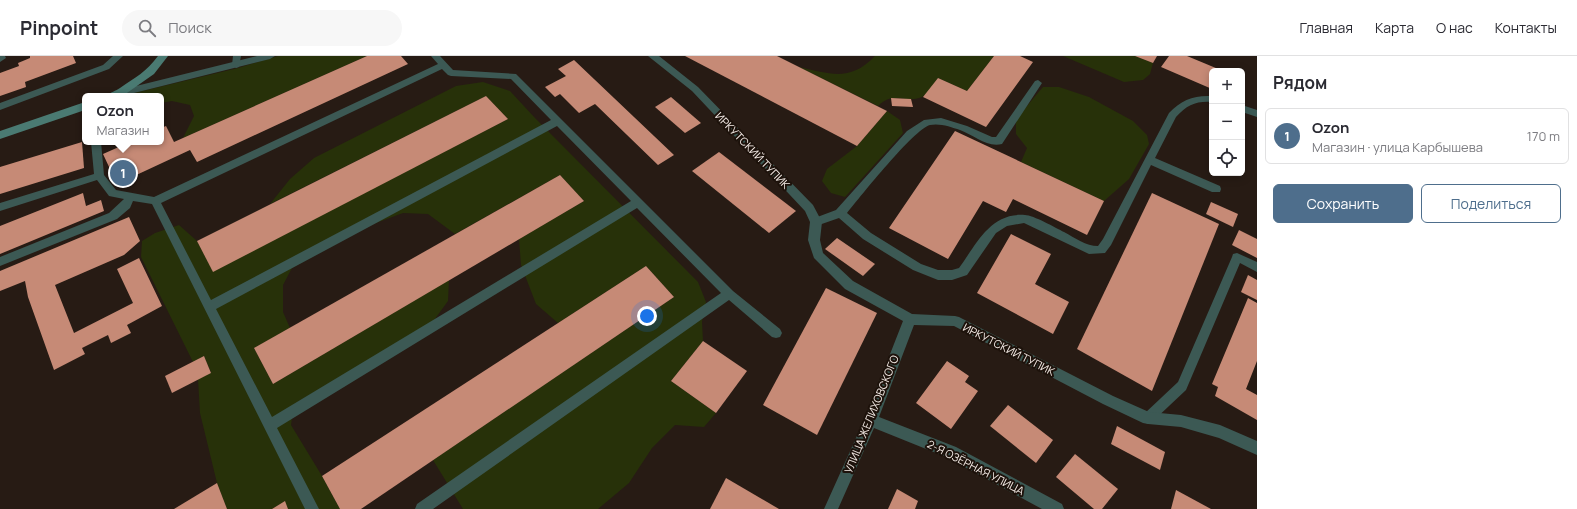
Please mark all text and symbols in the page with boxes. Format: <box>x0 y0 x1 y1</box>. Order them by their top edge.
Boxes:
search box <box>122 10 402 46</box>
text: Pinpoint <box>20 15 98 41</box>
icon: search <box>136 17 158 39</box>
text: Поиск <box>168 17 212 38</box>
text: Главная <box>1300 18 1353 37</box>
text: Карта <box>1375 18 1414 37</box>
text: О нас <box>1436 18 1473 37</box>
text: Контакты <box>1495 18 1557 37</box>
map controls <box>1209 68 1245 176</box>
button: + <box>1209 68 1245 104</box>
text: Рядом <box>1273 71 1327 94</box>
popup <box>82 93 164 145</box>
text: Ozon <box>97 100 134 121</box>
button: − <box>1209 104 1245 140</box>
street label: ИРКУТСКИЙ ТУПИК <box>712 108 794 192</box>
text: Ozon <box>1312 117 1349 138</box>
text: Магазин <box>97 121 149 139</box>
text: 1 <box>1284 127 1290 145</box>
text: 170 m <box>1527 127 1560 145</box>
text: Магазин · улица Карбышева <box>1312 138 1483 156</box>
button: locate <box>1209 140 1245 176</box>
pin: 1 <box>110 158 136 188</box>
button: Сохранить <box>1273 184 1413 223</box>
button: Поделиться <box>1421 184 1561 223</box>
your location <box>637 306 657 326</box>
street label: ИРКУТСКИЙ ТУПИК <box>961 319 1058 379</box>
street label: УЛИЦА ЖЕЛИХОВСКОГО <box>840 353 902 475</box>
street label: 2-Я ОЗЁРНАЯ УЛИЦА <box>925 436 1027 498</box>

